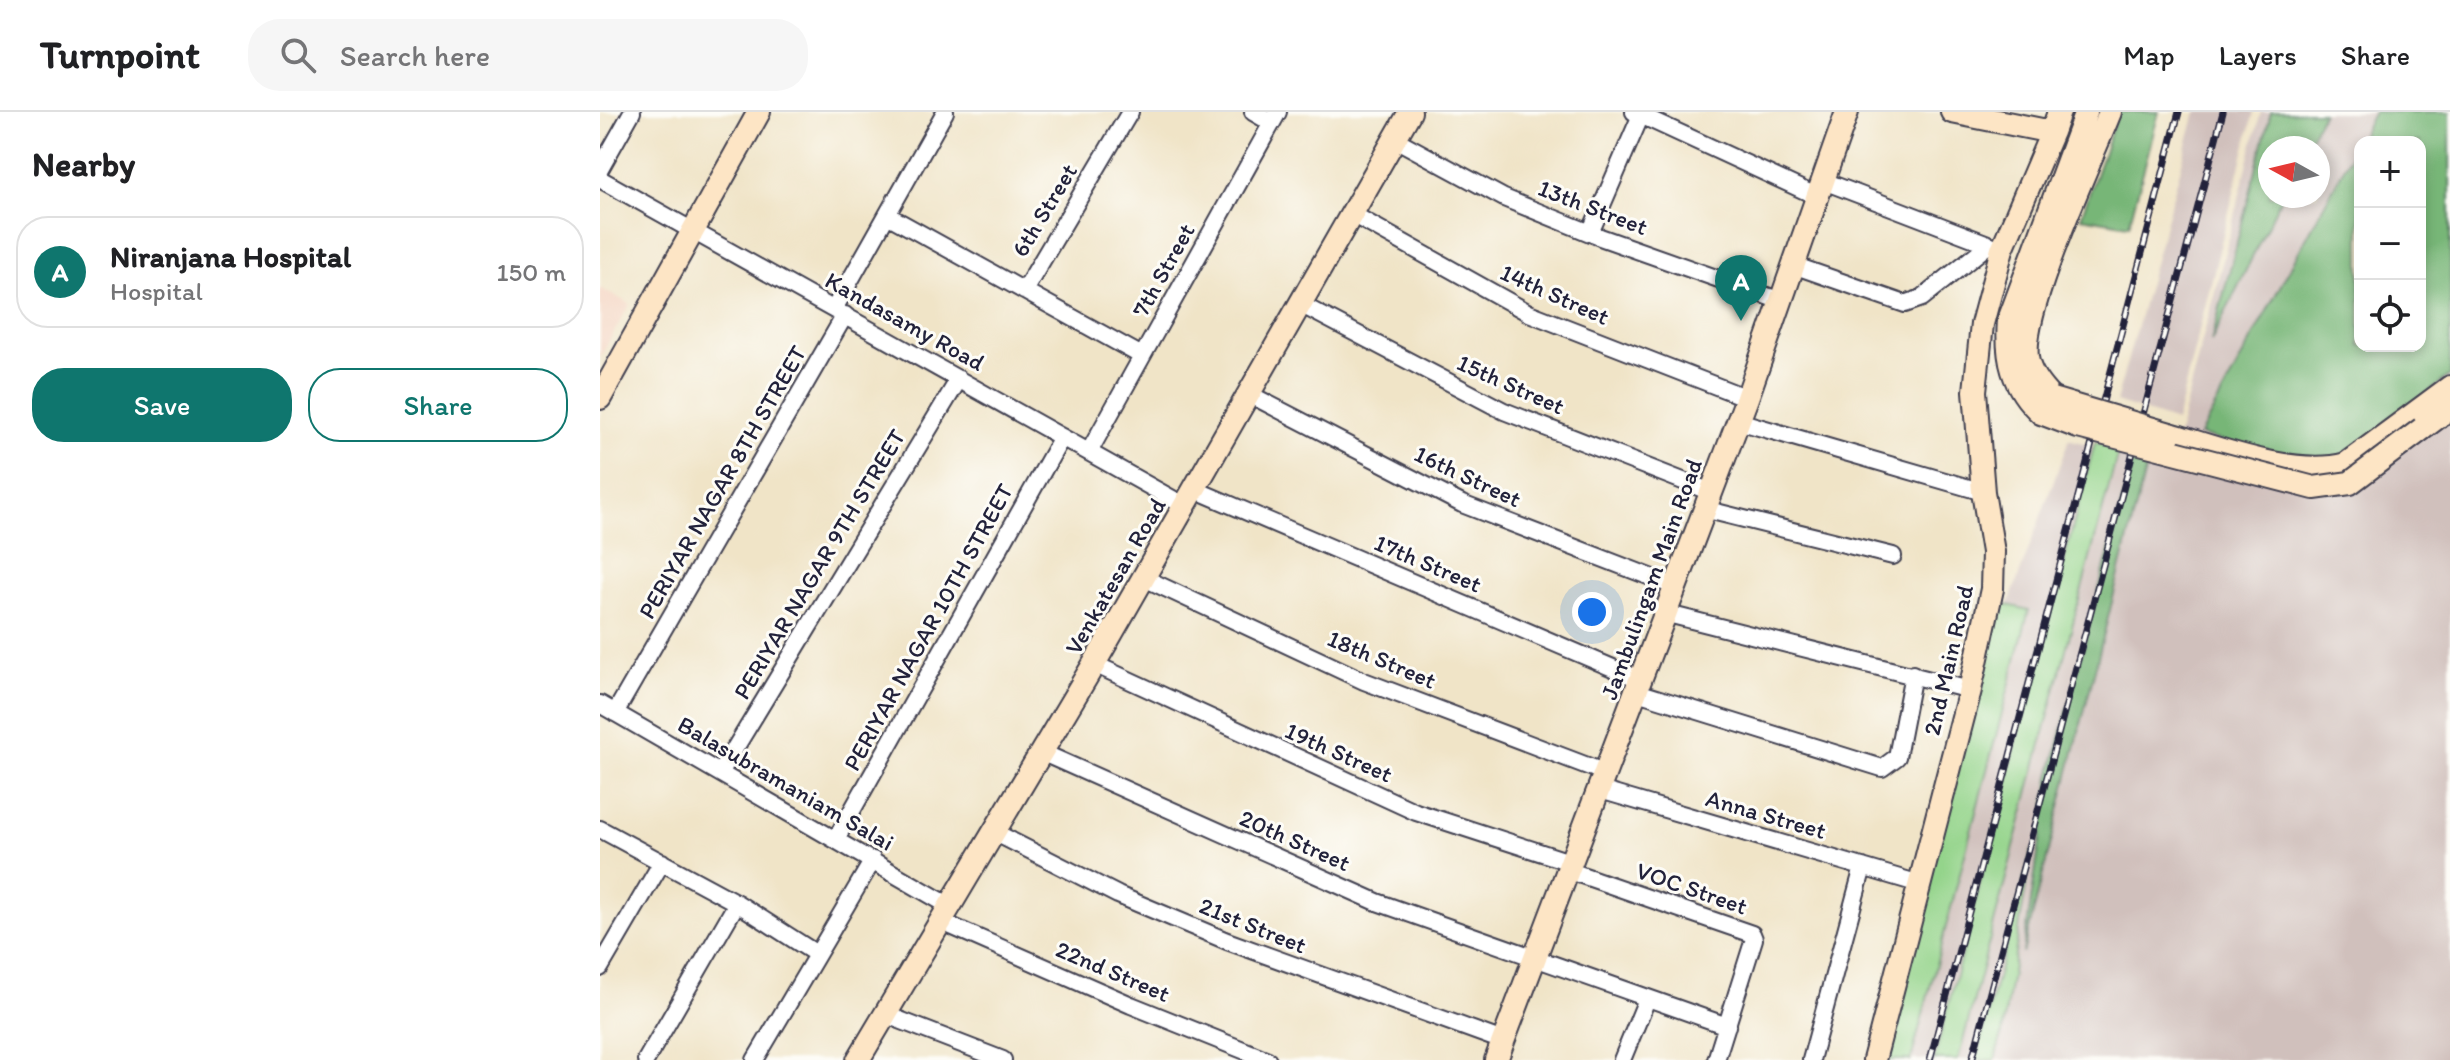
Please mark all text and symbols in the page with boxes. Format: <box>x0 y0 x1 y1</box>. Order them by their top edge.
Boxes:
search box <box>248 19 808 91</box>
text: Turnpoint <box>40 32 200 78</box>
icon: search <box>276 33 320 77</box>
text: Search here <box>340 37 490 74</box>
text: Map <box>2123 38 2175 72</box>
text: Layers <box>2219 38 2297 72</box>
text: Share <box>2341 38 2410 72</box>
north arrow <box>2258 136 2330 208</box>
map controls <box>2354 136 2426 352</box>
button: + <box>2354 136 2426 208</box>
text: Nearby <box>32 144 135 185</box>
street label: 6th Street <box>1005 158 1083 262</box>
street label: 13th Street <box>1534 173 1652 241</box>
button: − <box>2354 208 2426 280</box>
street label: 7th Street <box>1125 218 1201 322</box>
text: Niranjana Hospital <box>110 238 351 275</box>
pin: A <box>1715 255 1767 321</box>
text: A <box>52 256 68 288</box>
text: 150 m <box>497 256 566 288</box>
street label: 14th Street <box>1496 257 1614 331</box>
street label: Kandasamy Road <box>820 265 990 377</box>
text: Hospital <box>110 275 203 307</box>
button: locate <box>2354 280 2426 352</box>
street label: PERIYAR NAGAR 8TH STREET <box>632 340 813 624</box>
street label: 15th Street <box>1453 348 1569 420</box>
button: Save <box>32 368 292 442</box>
button: Share <box>308 368 568 442</box>
street label: PERIYAR NAGAR 9TH STREET <box>727 423 912 704</box>
street label: 16th Street <box>1410 439 1526 513</box>
street label: Jambulingam Main Road <box>1594 455 1708 703</box>
street label: PERIYAR NAGAR 10TH STREET <box>837 478 1019 776</box>
street label: Venkatesan Road <box>1058 492 1172 660</box>
street label: 17th Street <box>1370 527 1486 599</box>
street label: 2nd Main Road <box>1917 582 1979 738</box>
your location <box>1572 592 1612 632</box>
street label: 18th Street <box>1323 623 1441 695</box>
street label: Balasubramaniam Salai <box>673 709 899 857</box>
street label: 19th Street <box>1281 716 1397 788</box>
street label: Anna Street <box>1703 783 1829 845</box>
street label: 20th Street <box>1235 803 1355 877</box>
street label: VOC Street <box>1633 855 1751 921</box>
street label: 21st Street <box>1195 890 1311 960</box>
street label: 22nd Street <box>1052 934 1174 1008</box>

